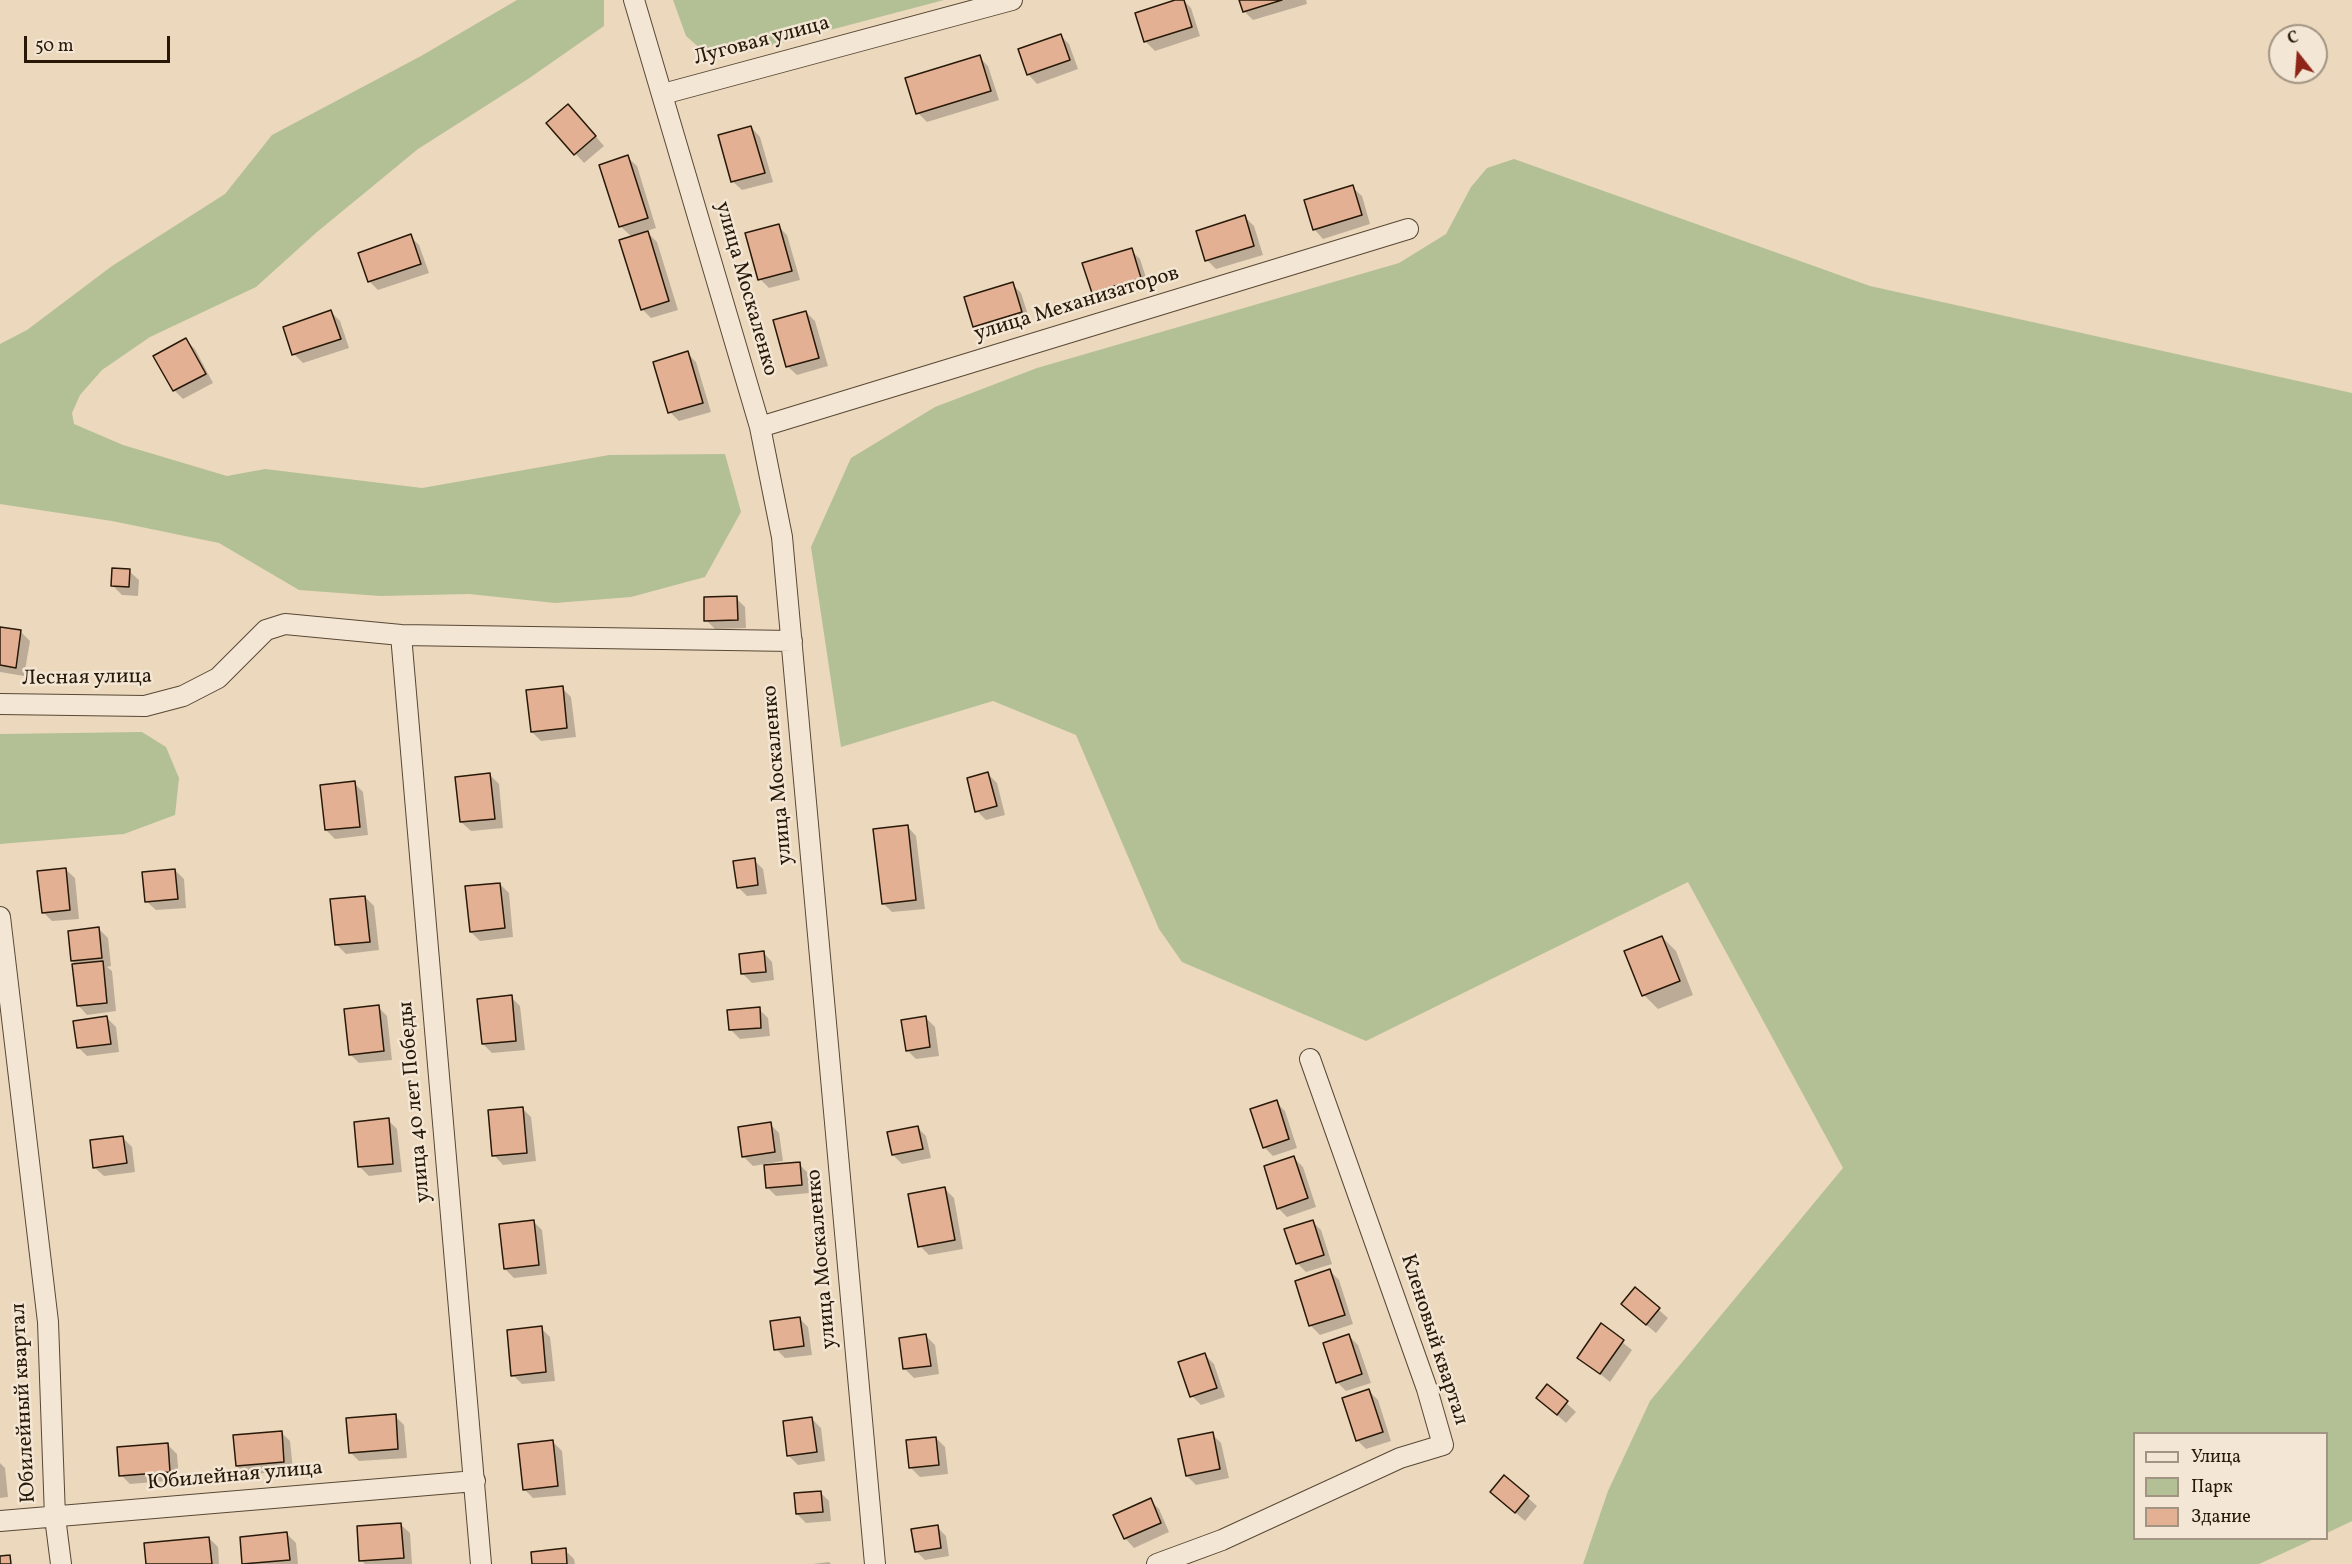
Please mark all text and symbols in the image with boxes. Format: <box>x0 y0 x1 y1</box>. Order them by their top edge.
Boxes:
street label: Луговая улица <box>691 12 833 72</box>
scale bar <box>27 24 172 62</box>
north arrow <box>2268 24 2328 84</box>
text: С <box>2285 27 2301 51</box>
text: 50 m <box>35 34 74 59</box>
street label: улица Москаленко <box>708 199 782 379</box>
street label: улица Механизаторов <box>972 262 1182 348</box>
street label: Лесная улица <box>22 665 152 693</box>
street label: улица Москаленко <box>759 684 799 866</box>
street label: улица 40 лет Победы <box>395 1000 437 1204</box>
street label: улица Москаленко <box>803 1168 843 1350</box>
street label: Кленовый квартал <box>1393 1251 1473 1429</box>
street label: Юбилейный квартал <box>7 1302 43 1504</box>
legend <box>2133 1432 2328 1540</box>
text: Улица <box>2191 1445 2241 1470</box>
street label: Юбилейная улица <box>146 1457 324 1497</box>
text: Парк <box>2191 1475 2233 1500</box>
text: Здание <box>2191 1505 2251 1530</box>

